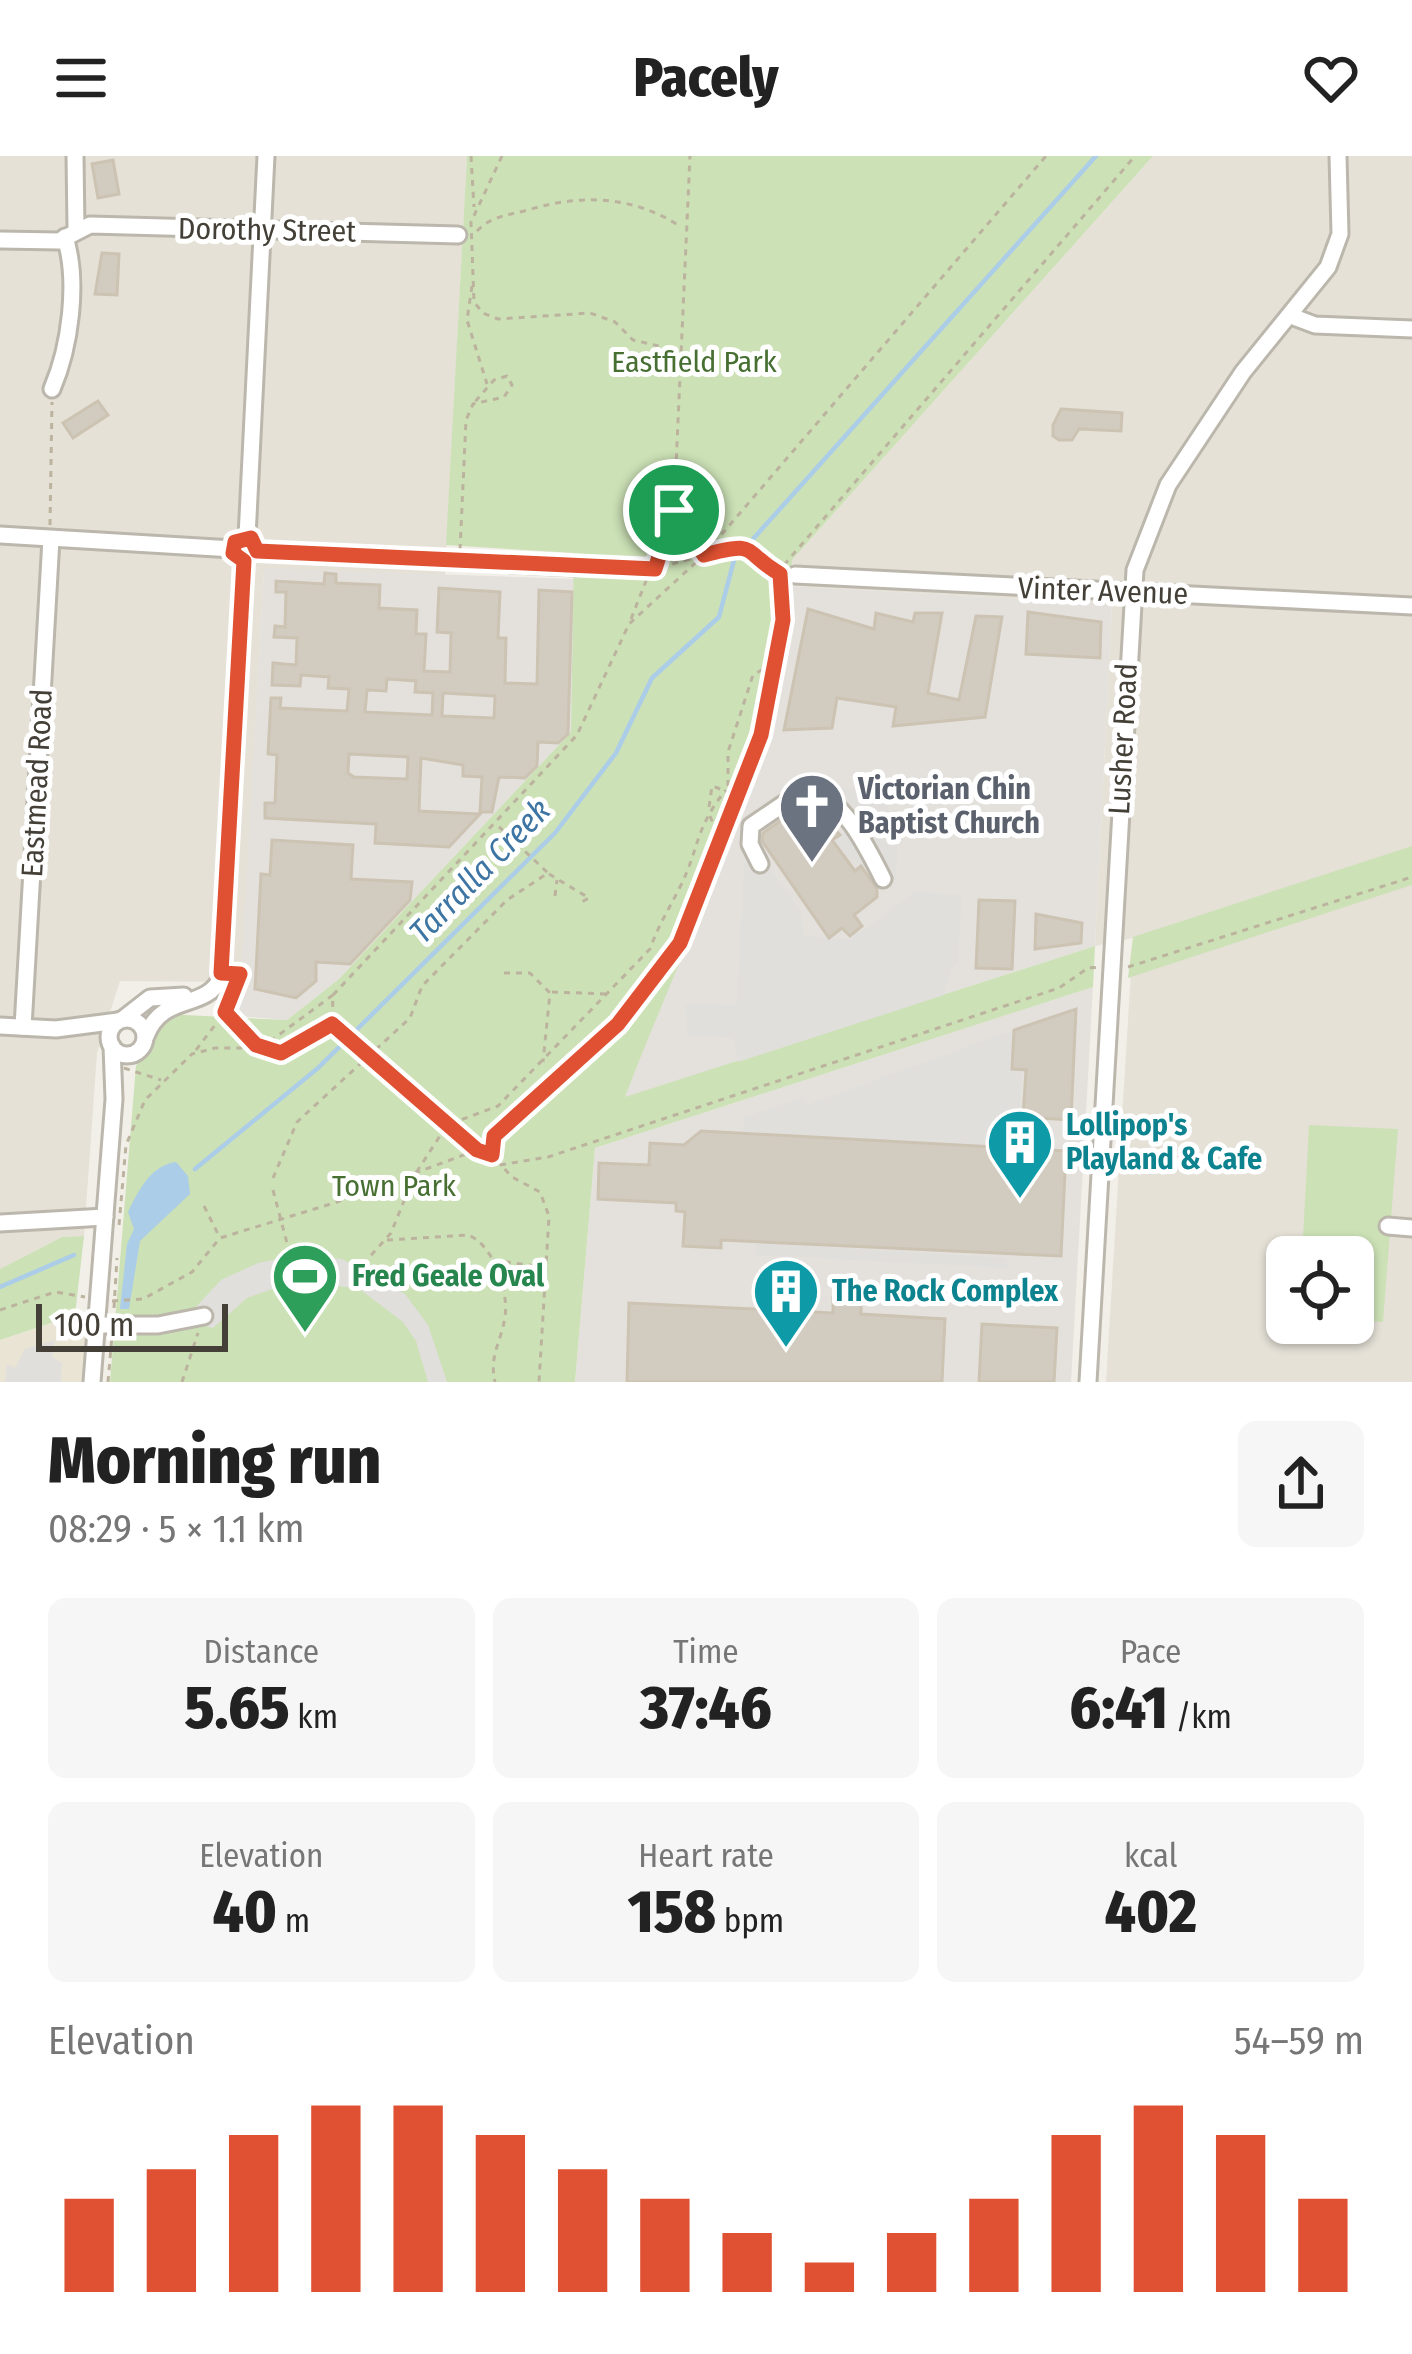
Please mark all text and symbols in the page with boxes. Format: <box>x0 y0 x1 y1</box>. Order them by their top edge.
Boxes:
icon: menu <box>48 45 114 111</box>
icon: heart <box>1298 45 1364 111</box>
text: Pacely <box>634 46 778 110</box>
street label: Dorothy Street <box>178 210 357 250</box>
park label: Eastfield Park <box>611 344 777 380</box>
pin <box>623 459 725 561</box>
icon: arrive <box>641 477 707 543</box>
street label: Vinter Avenue <box>1017 570 1189 612</box>
street label: Lusher Road <box>1101 662 1145 816</box>
street label: Eastmead Road <box>14 688 60 878</box>
church icon: Victorian Chin Baptist Church <box>777 771 847 865</box>
place label: Victorian Chin Baptist Church <box>857 771 1040 841</box>
water label: Tarralla Creek <box>401 790 559 952</box>
building icon: Lollipop's Playland & Cafe <box>985 1107 1055 1201</box>
place label: Lollipop's Playland & Cafe <box>1066 1107 1262 1177</box>
park label: Town Park <box>332 1168 456 1204</box>
map controls <box>1266 1236 1374 1344</box>
button: locate <box>1266 1236 1374 1344</box>
sports icon: Fred Geale Oval <box>270 1241 340 1335</box>
building icon: The Rock Complex <box>751 1256 821 1350</box>
place label: Fred Geale Oval <box>352 1258 545 1294</box>
place label: The Rock Complex <box>832 1273 1059 1309</box>
scale bar <box>36 1298 228 1351</box>
text: 100 m <box>54 1305 134 1345</box>
text: Morning run <box>48 1421 381 1500</box>
button: share <box>1238 1421 1364 1547</box>
text: 08:29 · 5 × 1.1 km <box>48 1506 305 1552</box>
text: Distance <box>204 1632 319 1672</box>
text: Time <box>673 1632 739 1672</box>
text: Pace <box>1120 1632 1181 1672</box>
text: 5.65 <box>185 1672 290 1744</box>
text: 37:46 <box>640 1672 772 1744</box>
text: 6:41 <box>1069 1672 1168 1744</box>
text: km <box>290 1697 338 1737</box>
text: /km <box>1168 1697 1232 1737</box>
text: Elevation <box>199 1836 323 1876</box>
text: Heart rate <box>638 1836 774 1876</box>
text: kcal <box>1124 1836 1177 1876</box>
text: 40 <box>212 1876 277 1948</box>
text: 158 <box>628 1876 716 1948</box>
text: 402 <box>1104 1876 1197 1948</box>
text: m <box>277 1901 310 1941</box>
text: bpm <box>716 1901 784 1941</box>
text: Elevation <box>48 2018 195 2064</box>
text: 54–59 m <box>1234 2018 1364 2064</box>

